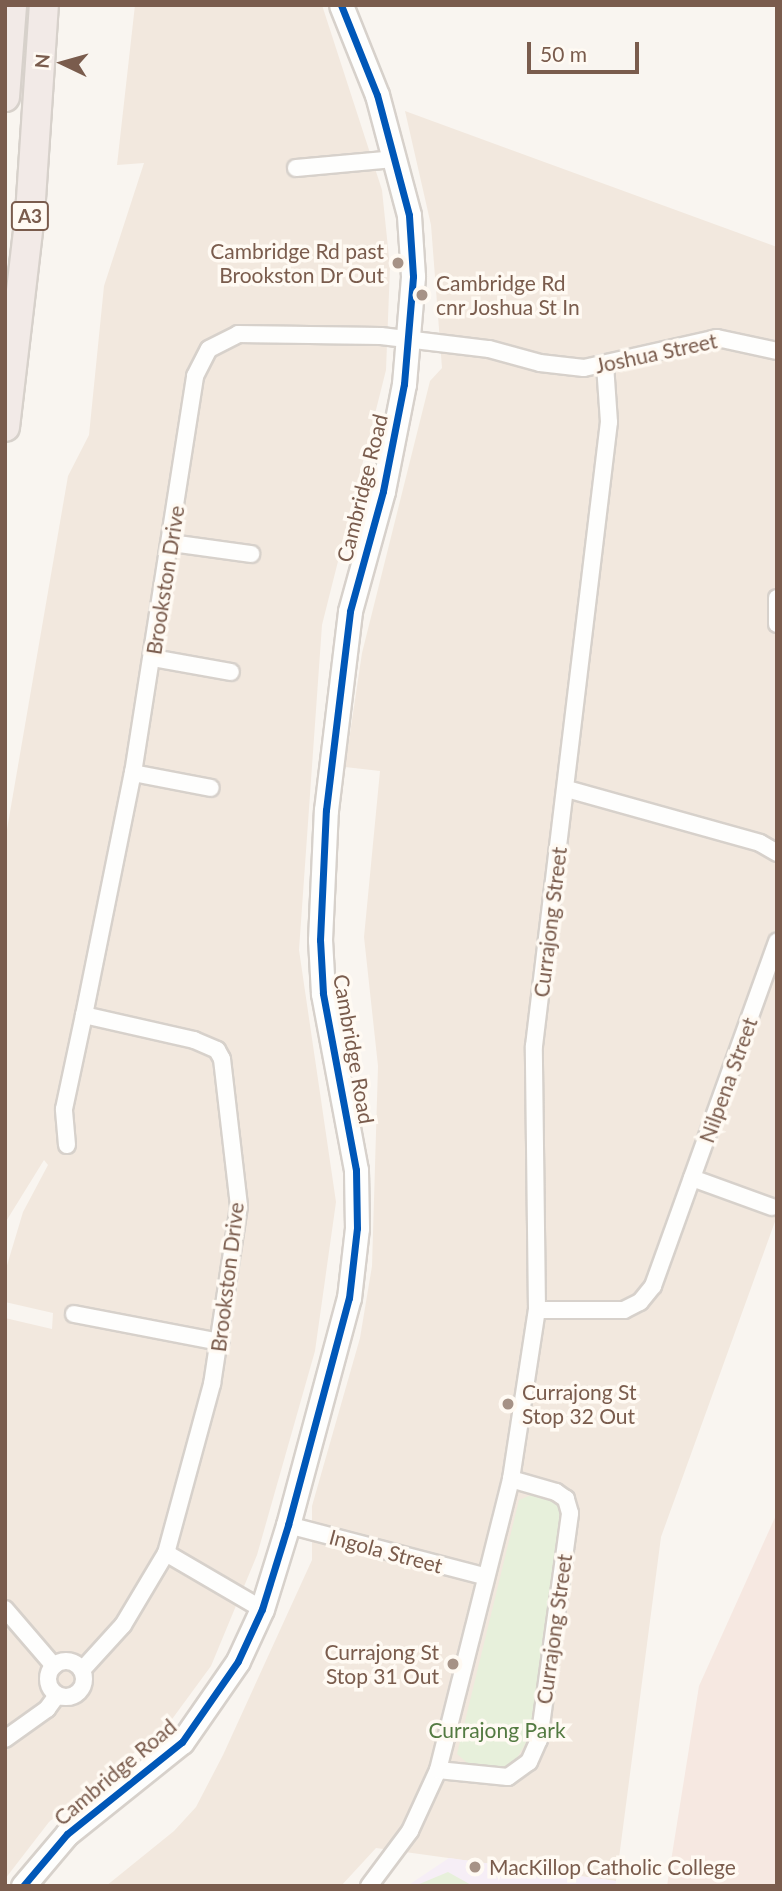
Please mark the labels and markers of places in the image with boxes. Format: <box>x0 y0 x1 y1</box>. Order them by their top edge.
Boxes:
place label: Cambridge Rd past Brookston Dr Out <box>210 238 384 288</box>
marker: Cambridge Rd past Brookston Dr Out <box>390 255 406 271</box>
place label: Cambridge Rd cnr Joshua St In <box>436 270 581 320</box>
marker: Cambridge Rd cnr Joshua St In <box>414 287 430 303</box>
place label: Currajong St Stop 32 Out <box>522 1379 637 1429</box>
marker: Currajong St Stop 32 Out <box>500 1396 516 1412</box>
place label: Currajong St Stop 31 Out <box>324 1639 439 1689</box>
marker: Currajong St Stop 31 Out <box>445 1656 461 1672</box>
place label: MacKillop Catholic College <box>489 1854 736 1880</box>
marker: MacKillop Catholic College <box>467 1859 483 1875</box>

